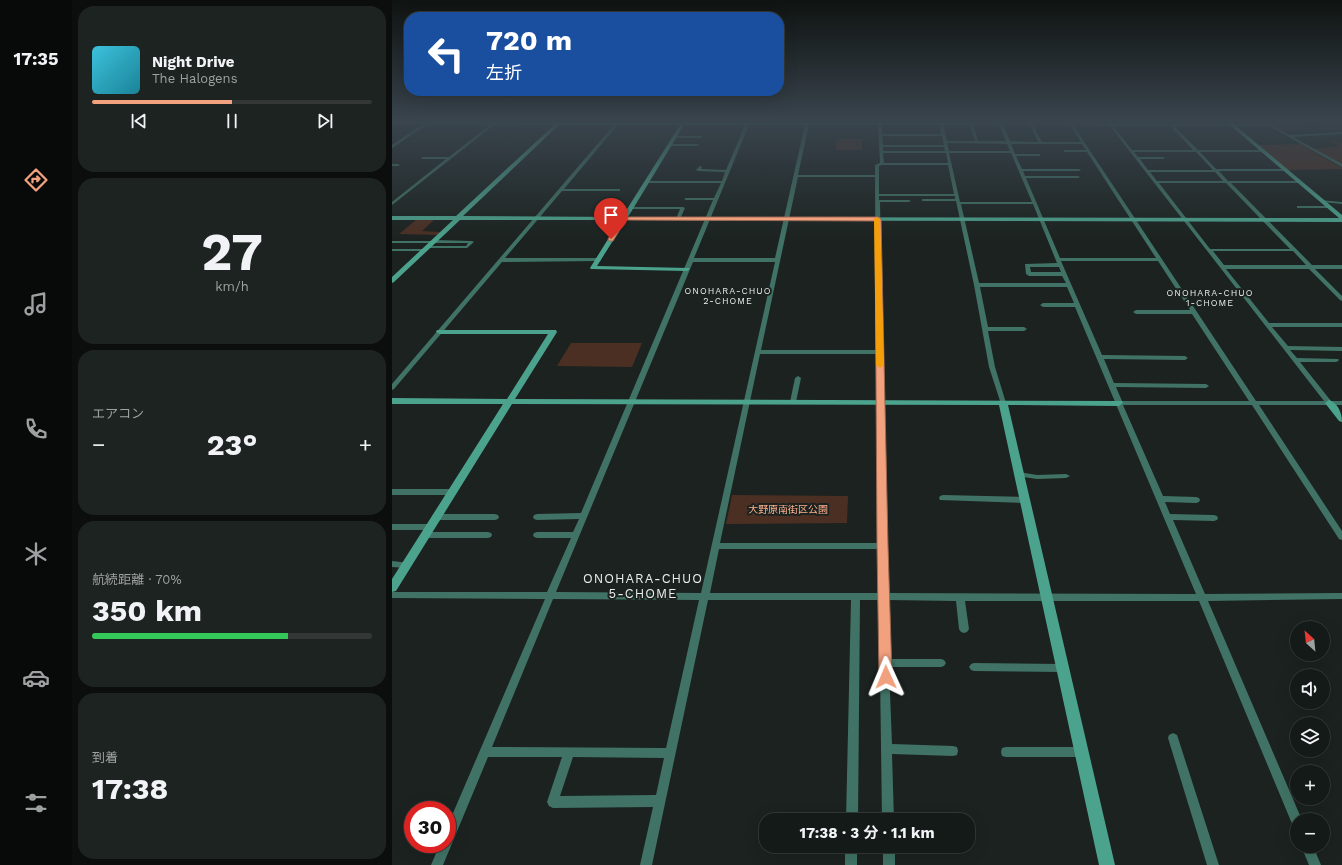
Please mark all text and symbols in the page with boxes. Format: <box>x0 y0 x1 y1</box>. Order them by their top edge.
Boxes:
text: 720 m <box>486 24 572 57</box>
icon: left <box>420 28 472 80</box>
text: 17:35 <box>14 48 58 69</box>
text: Night Drive <box>152 53 235 71</box>
text: 左折 <box>486 62 522 83</box>
text: The Halogens <box>152 71 238 86</box>
icon: previous <box>128 110 150 132</box>
icon: pause <box>221 110 243 132</box>
icon: next <box>314 110 336 132</box>
icon: directions <box>22 166 50 194</box>
pin <box>594 198 628 239</box>
icon: arrive <box>600 204 622 226</box>
text: 27 <box>201 222 263 283</box>
text: km/h <box>215 279 249 294</box>
district label: ONOHARA-CHUO 2-CHOME <box>685 286 771 306</box>
district label: ONOHARA-CHUO 1-CHOME <box>1167 288 1253 308</box>
icon: music <box>22 290 50 318</box>
text: エアコン <box>92 406 144 421</box>
icon: phone <box>22 415 50 443</box>
text: 23° <box>207 427 257 462</box>
text: − <box>92 432 105 457</box>
text: + <box>359 432 372 457</box>
park label: 大野原南街区公園 <box>748 504 828 515</box>
icon: climate <box>22 540 50 568</box>
district label: ONOHARA-CHUO 5-CHOME <box>583 571 703 601</box>
text: 航続距離 · 70% <box>92 572 182 587</box>
text: 350 km <box>92 593 202 628</box>
north arrow <box>1290 621 1330 661</box>
map controls <box>1290 621 1330 853</box>
position arrow <box>865 656 907 698</box>
icon: car <box>22 664 50 692</box>
button: sound <box>1290 669 1330 709</box>
button: layers <box>1290 717 1330 757</box>
text: 到着 <box>92 750 118 765</box>
button: + <box>1290 765 1330 805</box>
text: 17:38 <box>92 771 168 806</box>
icon: filters <box>22 789 50 817</box>
speed limit sign: 30 <box>404 801 456 853</box>
button: − <box>1290 813 1330 853</box>
text: 17:38 · 3 分 · 1.1 km <box>799 824 935 842</box>

